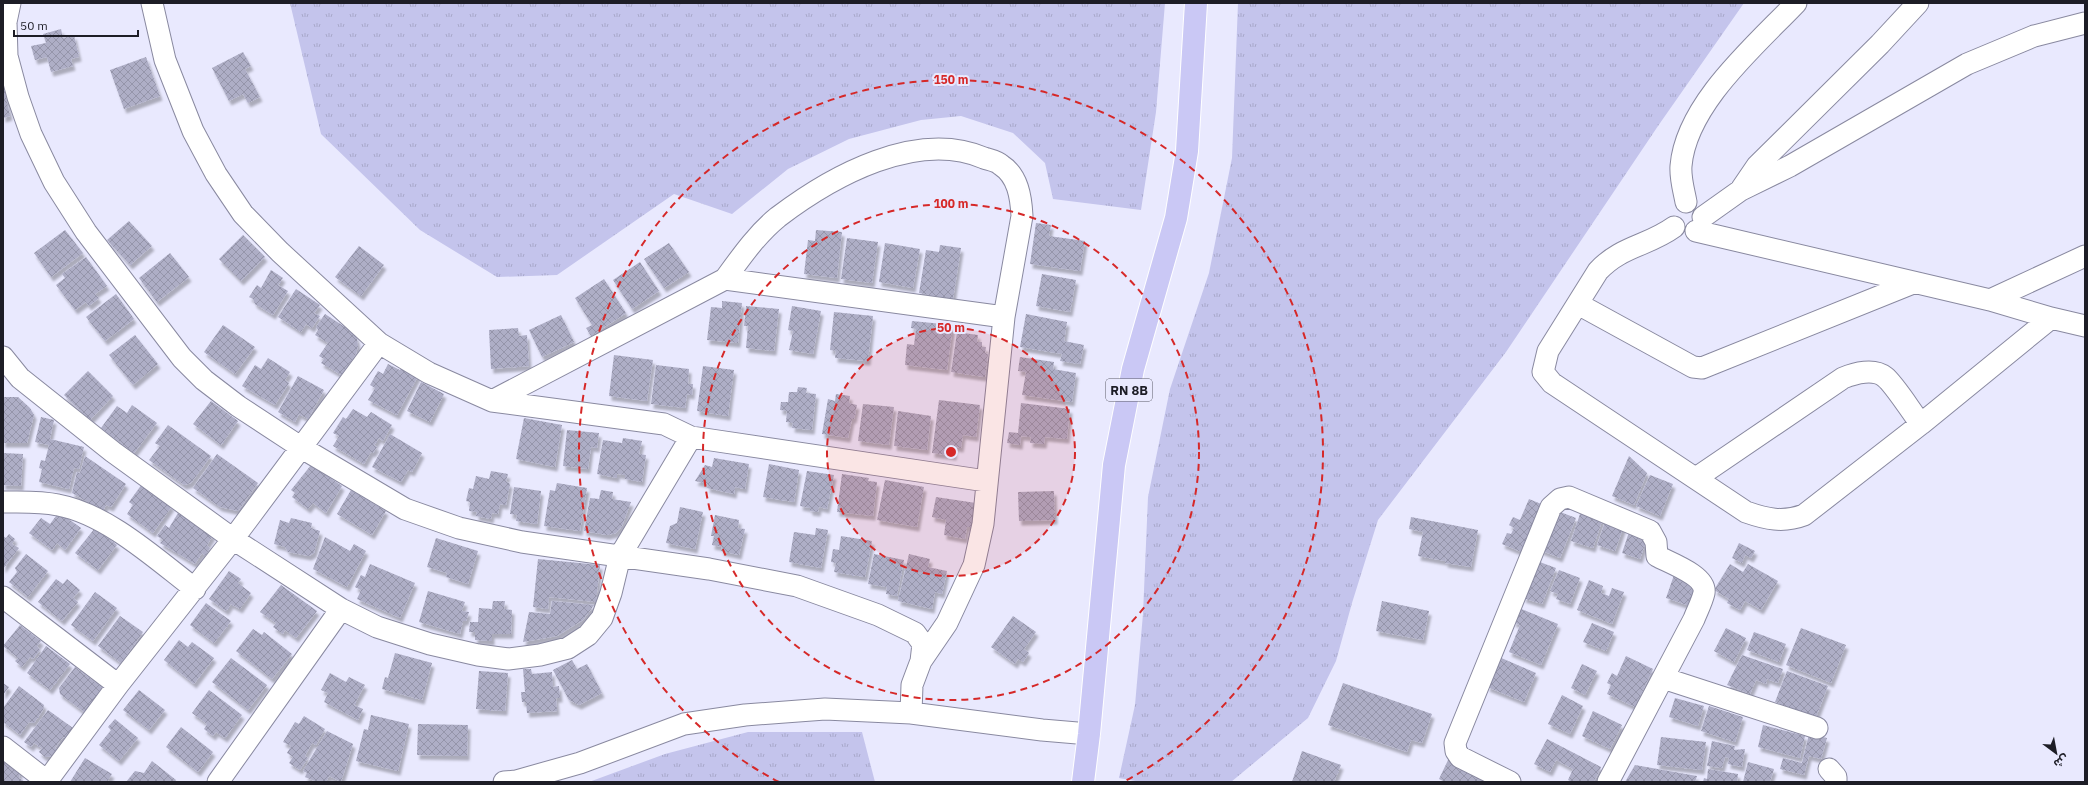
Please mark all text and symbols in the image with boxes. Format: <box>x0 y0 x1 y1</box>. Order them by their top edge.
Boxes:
scale bar <box>14 12 138 38</box>
text: 50 m <box>20 18 48 33</box>
text: 150 m <box>933 72 969 87</box>
text: 100 m <box>933 196 969 211</box>
text: 50 m <box>937 320 965 335</box>
road number: RN 8B <box>1106 379 1152 401</box>
centre of rings <box>944 445 958 459</box>
north arrow <box>2036 733 2076 773</box>
text: ش <box>2051 752 2071 771</box>

